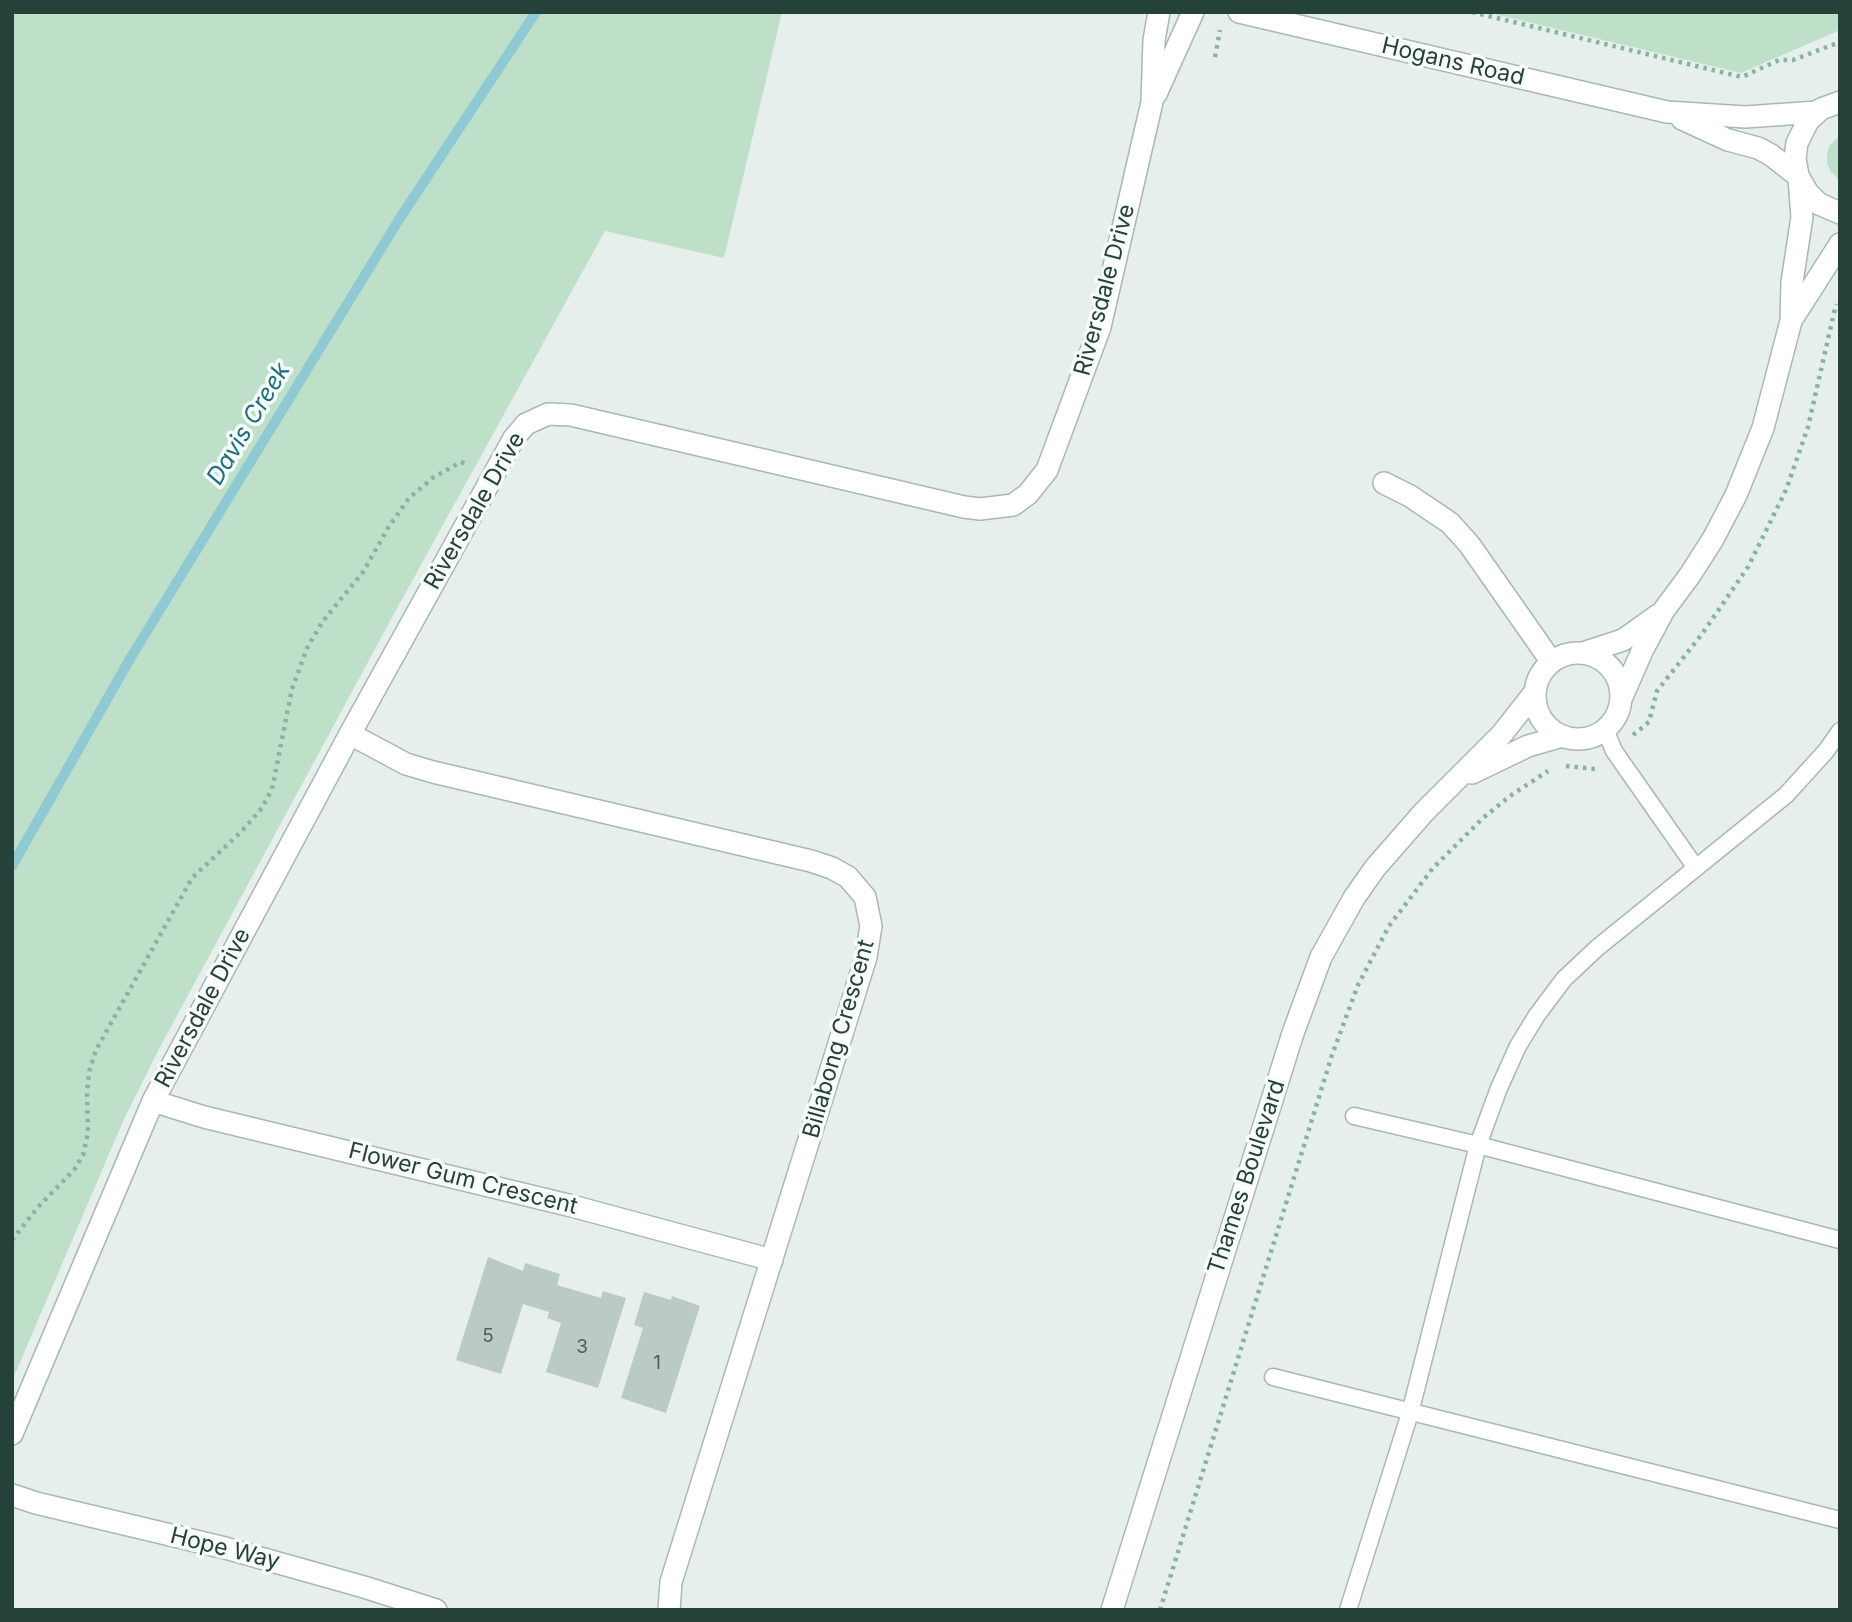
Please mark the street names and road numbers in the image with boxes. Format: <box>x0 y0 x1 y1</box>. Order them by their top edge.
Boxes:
street label: Hogans Road <box>1379 32 1527 92</box>
street label: Riversdale Drive <box>1069 201 1141 379</box>
street label: Riversdale Drive <box>419 428 531 594</box>
street label: Riversdale Drive <box>149 924 257 1092</box>
street label: Billabong Crescent <box>797 937 881 1141</box>
street label: Thames Boulevard <box>1203 1076 1291 1278</box>
street label: Flower Gum Crescent <box>346 1137 580 1221</box>
street label: Hope Way <box>167 1522 283 1576</box>

